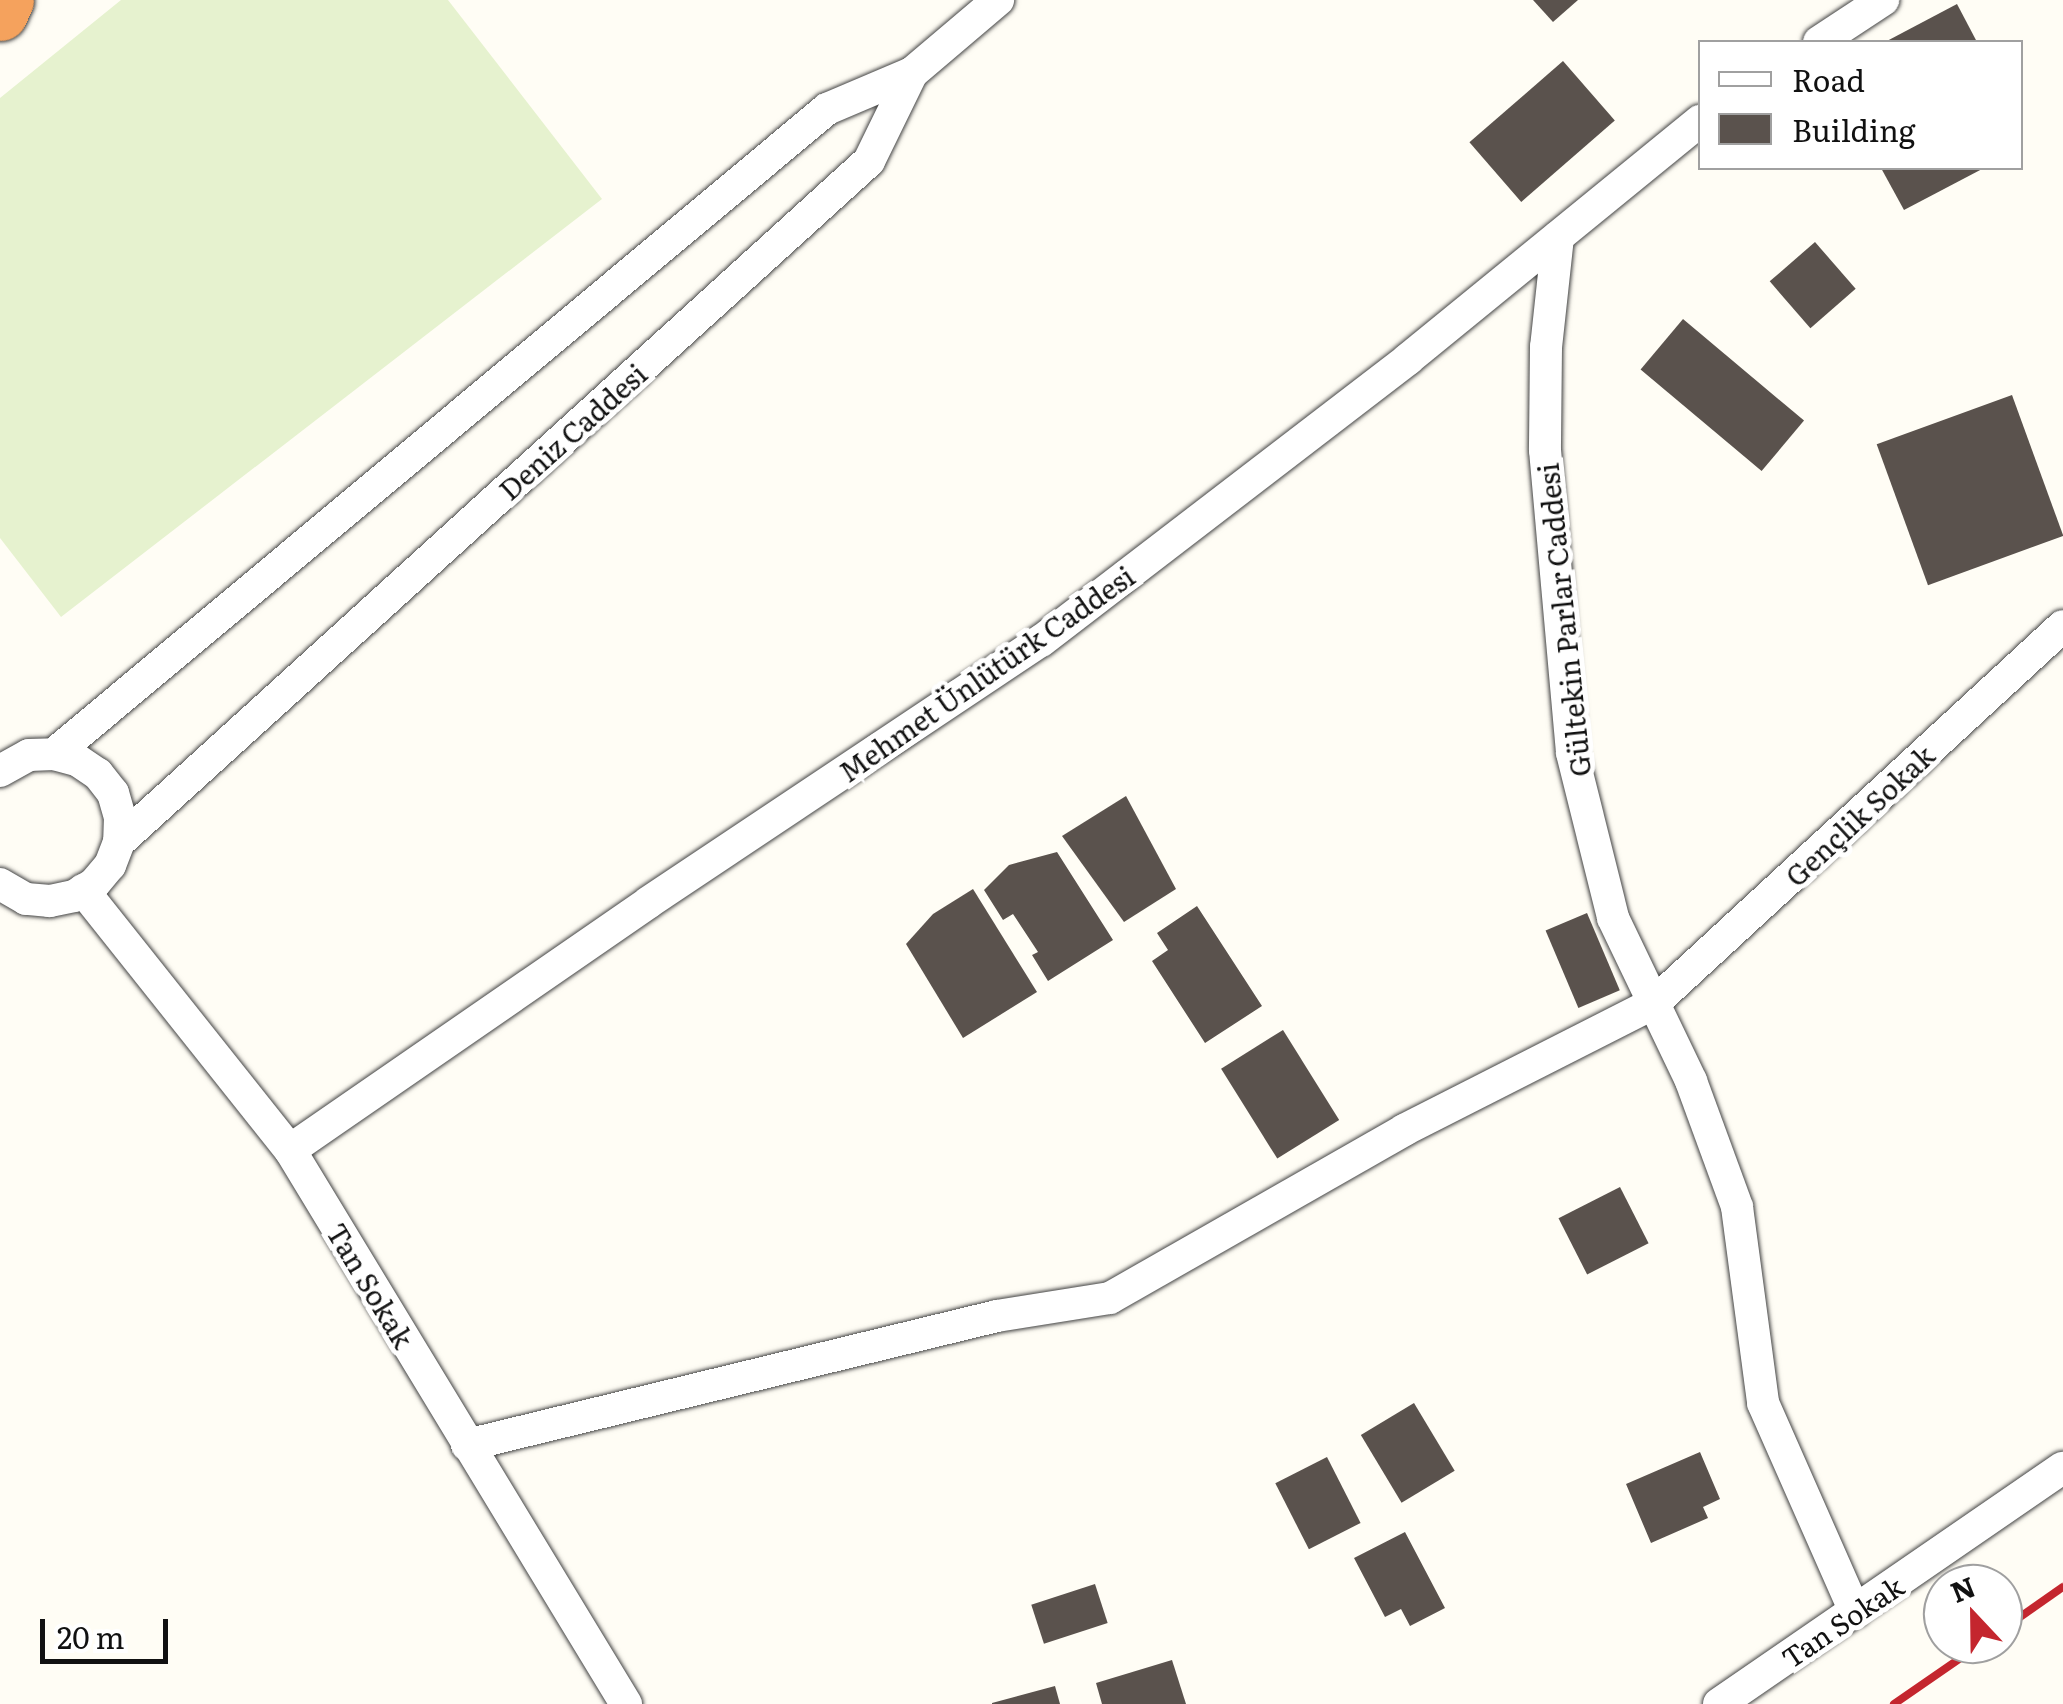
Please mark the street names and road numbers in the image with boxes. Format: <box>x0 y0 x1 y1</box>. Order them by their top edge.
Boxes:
street label: Deniz Caddesi <box>491 356 653 506</box>
street label: Gültekin Parlar Caddesi <box>1530 462 1596 778</box>
street label: Mehmet Ünlütürk Caddesi <box>832 558 1140 788</box>
street label: Gençlik Sokak <box>1778 738 1940 892</box>
street label: Tan Sokak <box>321 1217 421 1353</box>
street label: Tan Sokak <box>1775 1568 1909 1674</box>

